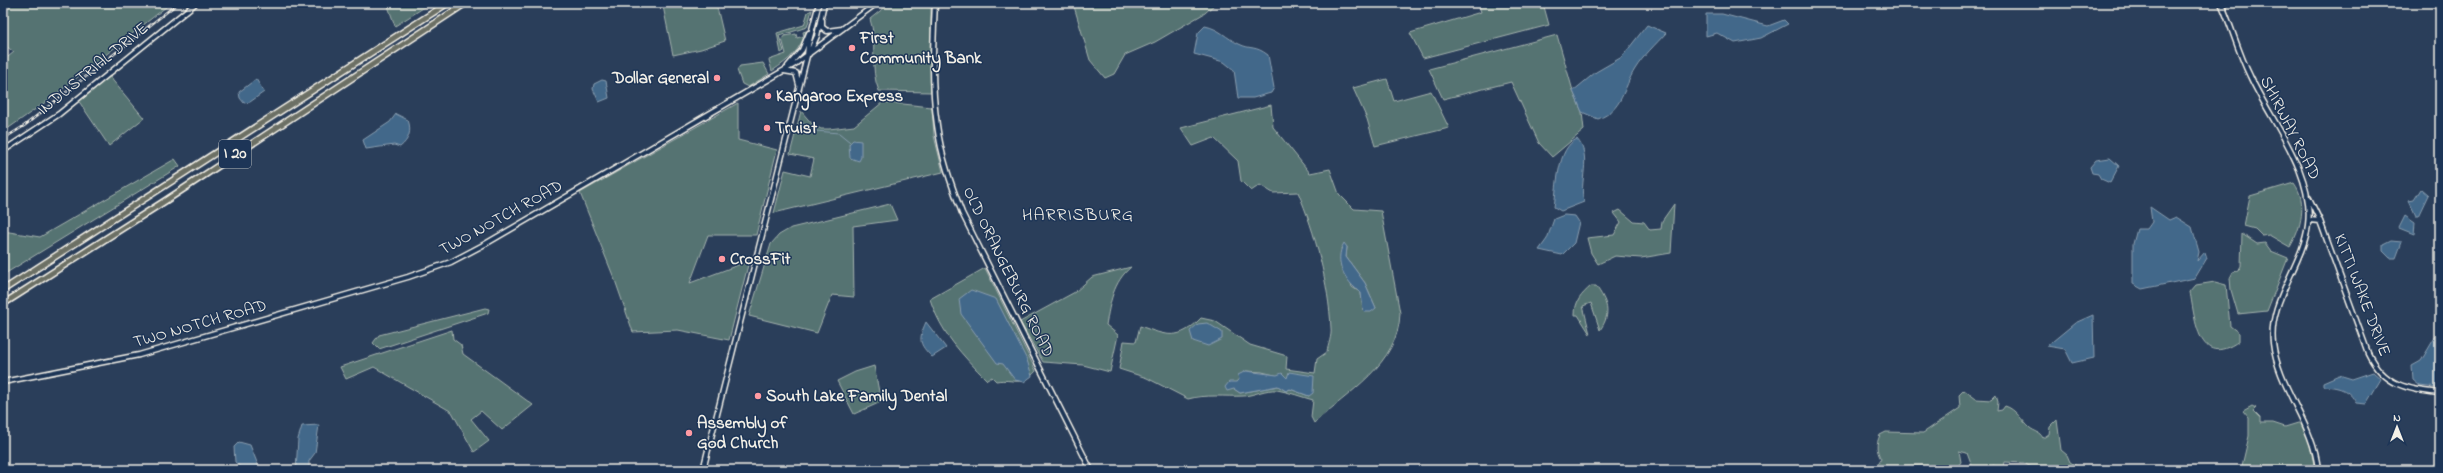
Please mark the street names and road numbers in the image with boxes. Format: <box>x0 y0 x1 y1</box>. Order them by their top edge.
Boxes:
street label: INDUSTRIAL DRIVE <box>32 16 154 122</box>
street label: SHIRWAY ROAD <box>2253 72 2327 184</box>
road number: I 20 <box>219 140 251 168</box>
street label: TWO NOTCH ROAD <box>435 174 567 262</box>
street label: OLD ORANGEBURG ROAD <box>956 182 1060 362</box>
street label: KITTI WAKE DRIVE <box>2327 230 2397 360</box>
street label: TWO NOTCH ROAD <box>130 293 270 355</box>

